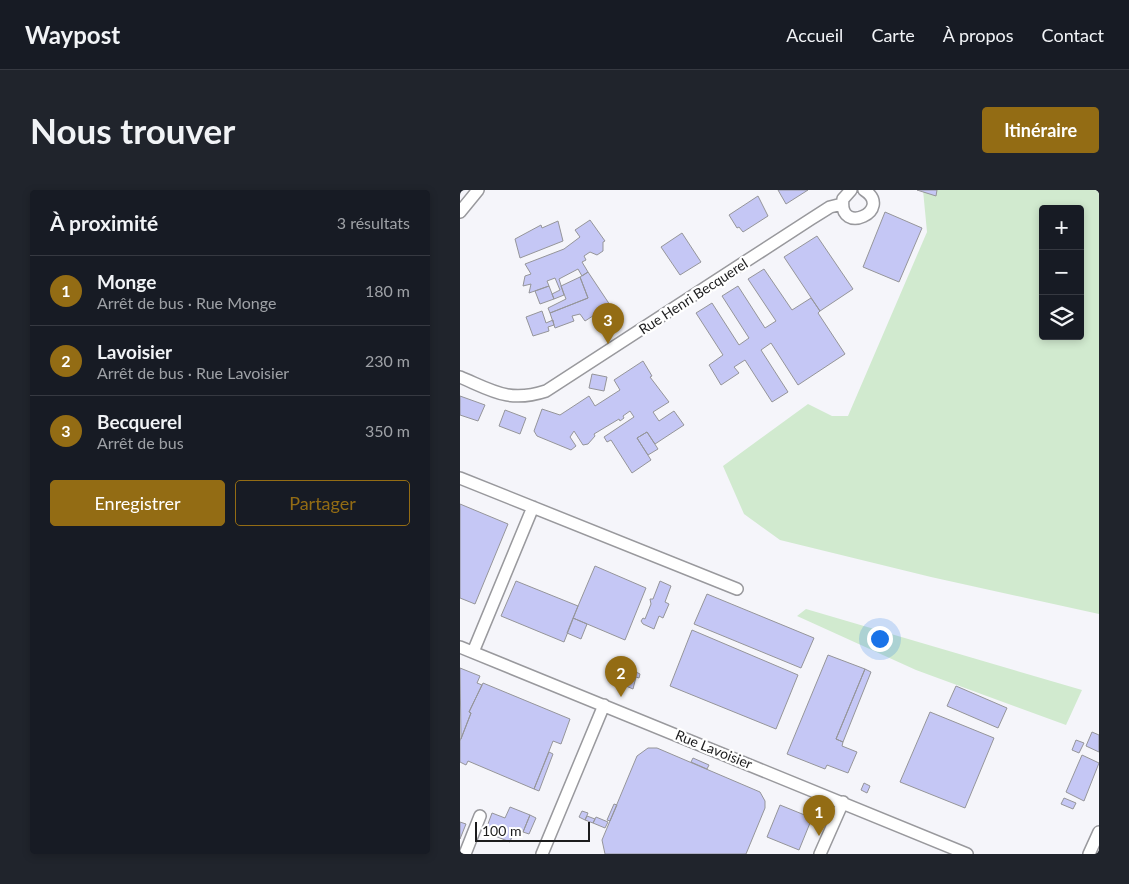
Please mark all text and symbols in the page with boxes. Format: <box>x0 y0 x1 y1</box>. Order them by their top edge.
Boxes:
text: Waypost <box>25 20 120 49</box>
text: Accueil <box>786 24 843 46</box>
text: Carte <box>871 24 915 46</box>
text: À propos <box>943 24 1014 46</box>
text: Contact <box>1042 24 1104 46</box>
button: Itinéraire <box>982 107 1099 153</box>
text: Nous trouver <box>30 109 235 151</box>
map controls <box>1039 205 1084 340</box>
button: + <box>1039 205 1084 250</box>
text: À proximité <box>50 210 158 235</box>
text: 3 résultats <box>337 213 410 232</box>
button: − <box>1039 250 1084 295</box>
street label: Rue Henri Becquerel <box>635 254 751 338</box>
text: Monge <box>97 270 156 293</box>
text: 1 <box>61 281 71 300</box>
text: 180 m <box>365 281 410 300</box>
text: Arrêt de bus · Rue Monge <box>97 293 276 312</box>
button: layers <box>1039 295 1084 340</box>
pin: 3 <box>592 303 624 344</box>
text: Lavoisier <box>97 340 172 363</box>
text: 2 <box>61 351 71 370</box>
text: 230 m <box>365 351 410 370</box>
text: Arrêt de bus · Rue Lavoisier <box>97 363 289 382</box>
text: Becquerel <box>97 410 182 433</box>
text: 3 <box>61 421 71 440</box>
text: 350 m <box>365 421 410 440</box>
text: Arrêt de bus <box>97 433 184 452</box>
button: Enregistrer <box>50 480 225 526</box>
button: Partager <box>235 480 410 526</box>
your location <box>867 626 893 652</box>
pin: 2 <box>605 656 637 697</box>
street label: Rue Lavoisier <box>673 726 755 772</box>
pin: 1 <box>803 795 835 836</box>
scale bar <box>475 819 590 842</box>
text: 100 m <box>482 822 521 839</box>

